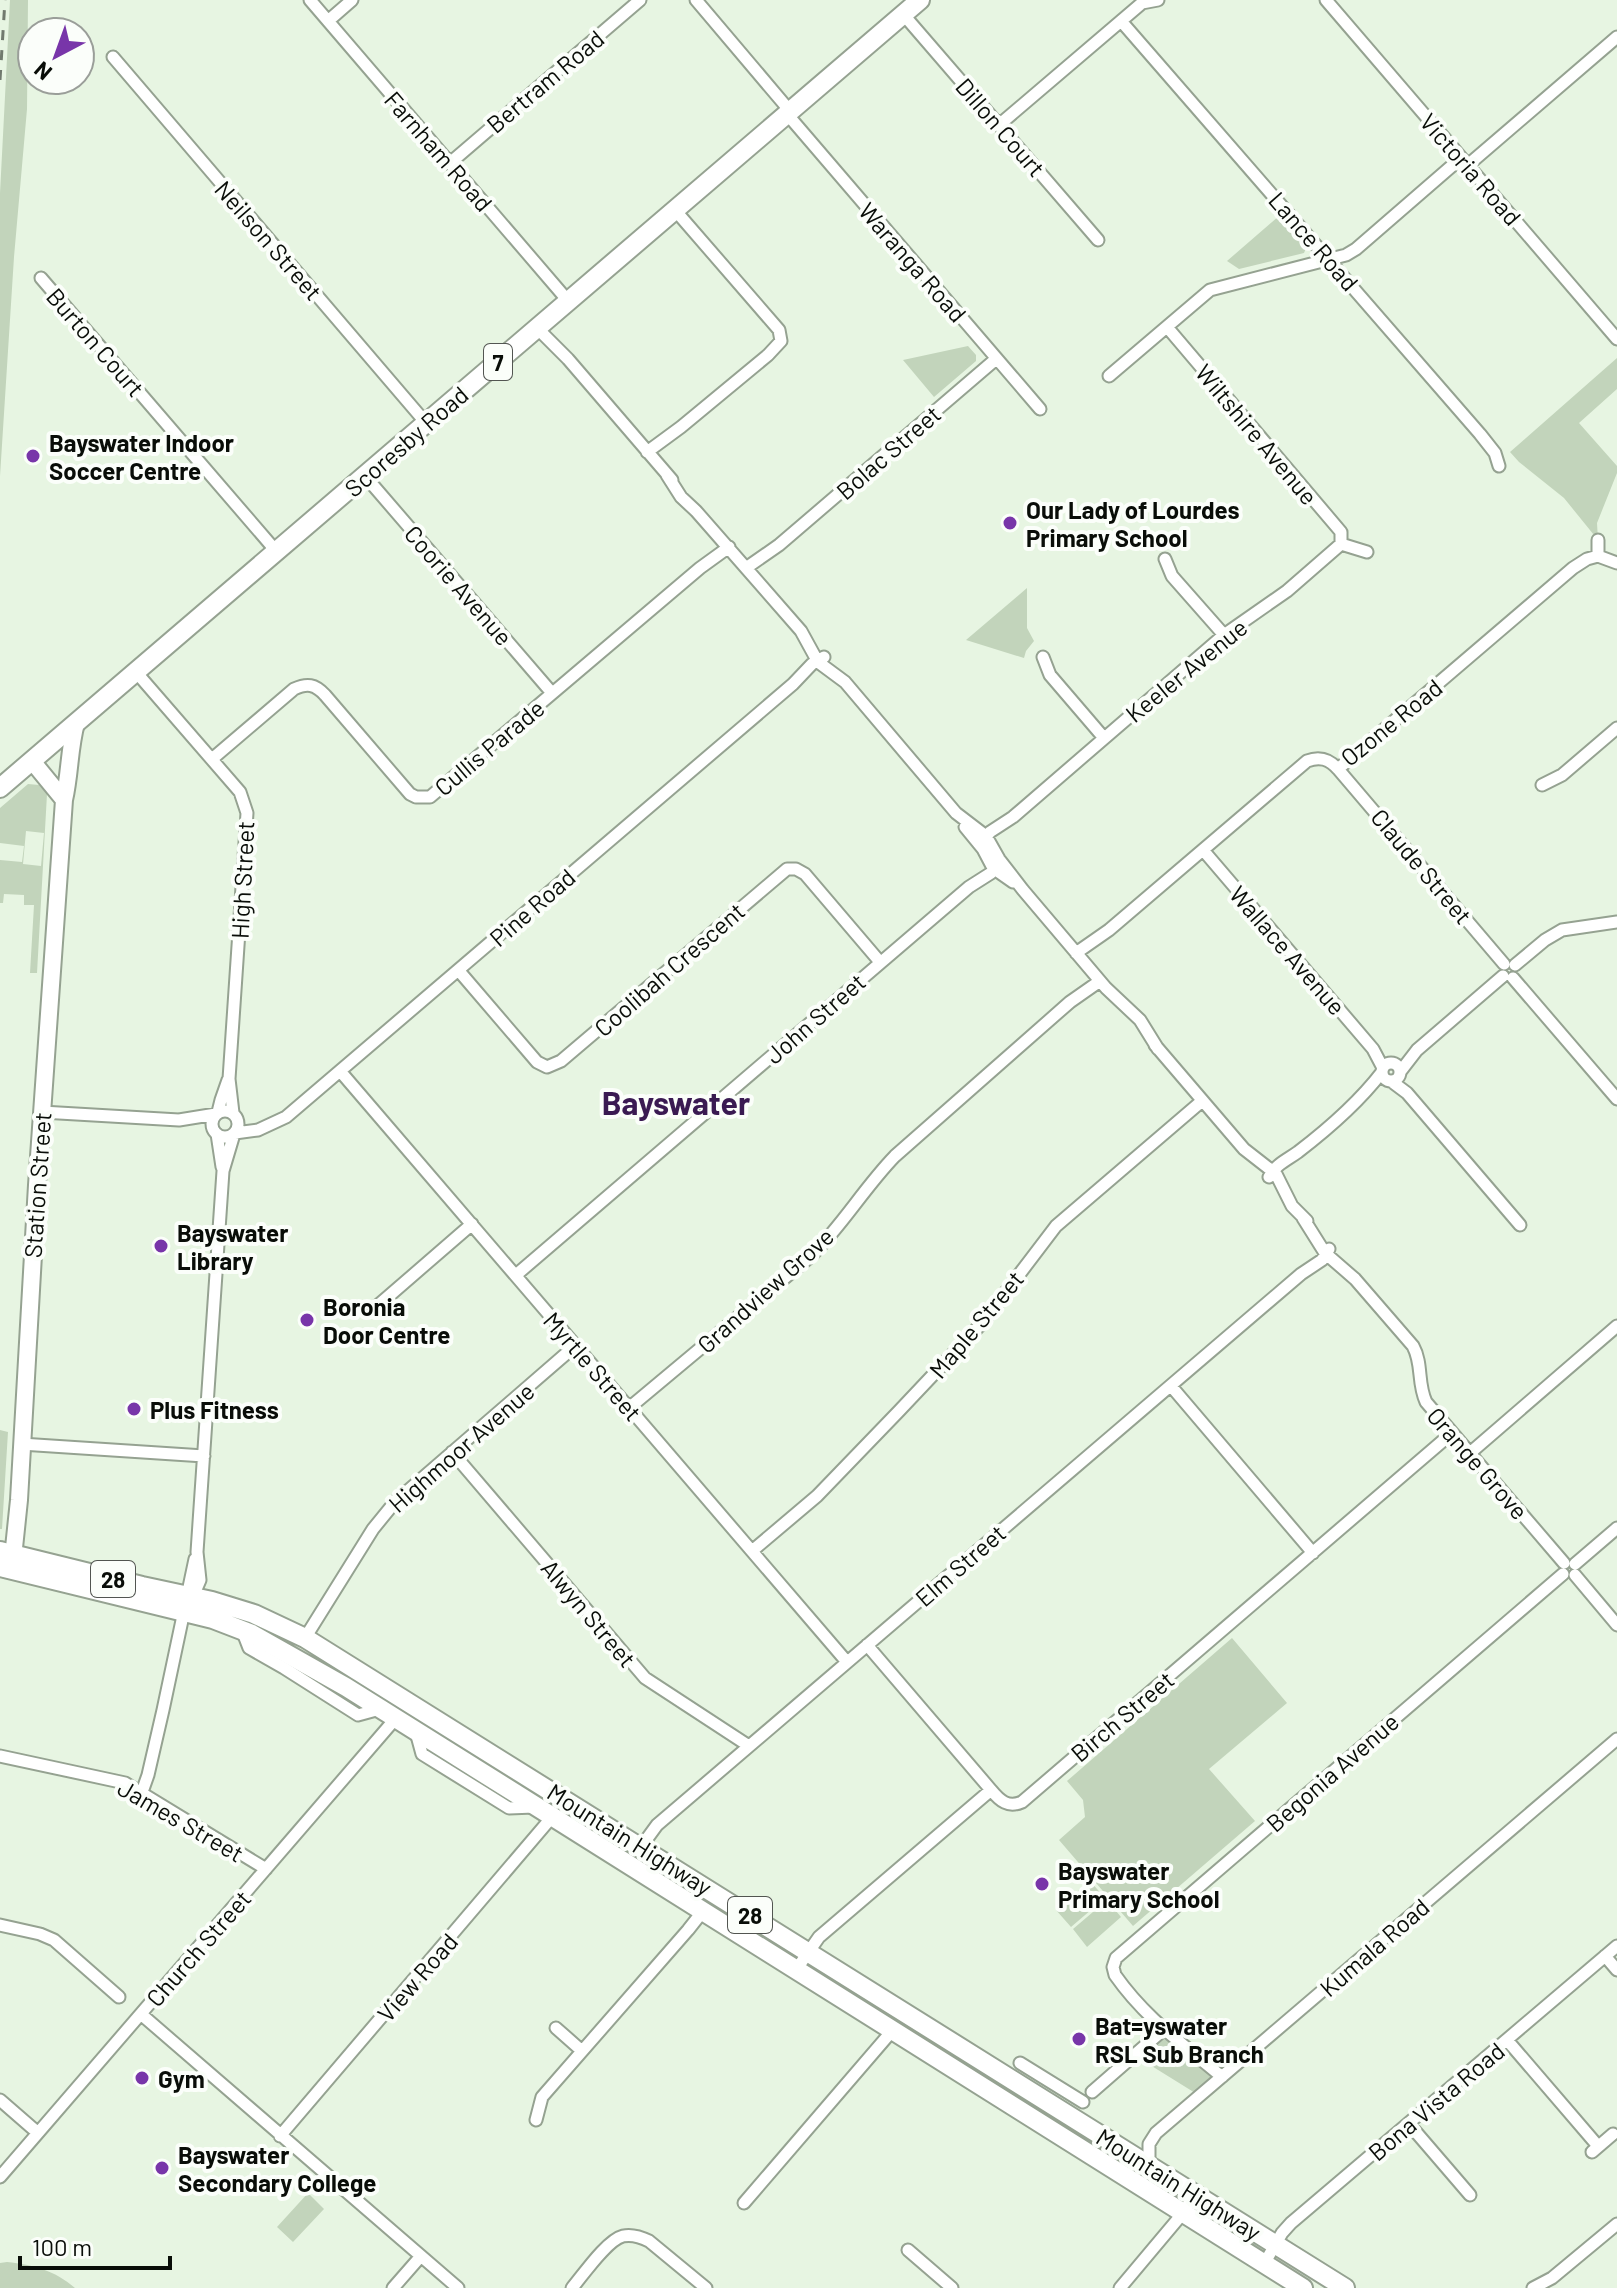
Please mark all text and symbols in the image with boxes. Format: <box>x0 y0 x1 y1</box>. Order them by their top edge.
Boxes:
north arrow <box>16 16 96 96</box>
street label: Bertram Road <box>480 24 610 138</box>
text: N <box>28 57 56 86</box>
street label: Dillon Court <box>950 72 1052 182</box>
street label: Farnham Road <box>379 85 499 217</box>
street label: Victoria Road <box>1414 107 1528 231</box>
street label: Neilson Street <box>209 174 329 306</box>
street label: Lance Road <box>1263 186 1365 296</box>
street label: Waranga Road <box>853 196 973 328</box>
street label: Burton Court <box>41 282 151 402</box>
road number: 7 <box>484 344 512 380</box>
street label: Wiltshire Avenue <box>1190 358 1324 510</box>
street label: Scoresby Road <box>338 380 474 502</box>
street label: Bolac Street <box>830 399 946 505</box>
place label: Bayswater Indoor Soccer Centre <box>49 428 234 485</box>
marker: Bayswater Indoor Soccer Centre <box>24 447 42 465</box>
place label: Our Lady of Lourdes Primary School <box>1026 495 1240 552</box>
marker: Our Lady of Lourdes Primary School <box>1001 514 1019 532</box>
street label: Coorie Avenue <box>399 519 519 651</box>
street label: Keeler Avenue <box>1119 612 1253 728</box>
street label: Ozone Road <box>1334 672 1448 772</box>
street label: Cullis Parade <box>428 693 550 801</box>
street label: Claude Street <box>1365 803 1479 929</box>
street label: High Street <box>224 820 260 940</box>
street label: Pine Road <box>483 862 581 952</box>
street label: Wallace Avenue <box>1224 879 1352 1021</box>
street label: Coolibah Crescent <box>588 896 750 1042</box>
street label: John Street <box>759 967 871 1069</box>
district label: Bayswater <box>602 1083 750 1121</box>
street label: Station Street <box>17 1111 57 1259</box>
place label: Bayswater Library <box>177 1218 288 1275</box>
street label: Grandview Grove <box>691 1221 839 1359</box>
marker: Bayswater Library <box>152 1237 170 1255</box>
street label: Maple Street <box>923 1264 1029 1384</box>
place label: Boronia Door Centre <box>323 1292 450 1349</box>
street label: Myrtle Street <box>538 1306 648 1426</box>
marker: Boronia Door Centre <box>298 1311 316 1329</box>
street label: Highmoor Avenue <box>382 1376 540 1518</box>
place label: Plus Fitness <box>150 1395 279 1424</box>
marker: Plus Fitness <box>125 1400 143 1418</box>
street label: Orange Grove <box>1421 1401 1535 1525</box>
street label: Elm Street <box>909 1518 1011 1612</box>
street label: Alwyn Street <box>536 1553 642 1673</box>
road number: 28 <box>91 1561 135 1597</box>
street label: Birch Street <box>1065 1665 1179 1767</box>
street label: Begonia Avenue <box>1260 1707 1404 1837</box>
street label: James Street <box>113 1772 249 1868</box>
street label: Mountain Highway <box>542 1777 718 1901</box>
place label: Bayswater Primary School <box>1058 1856 1220 1913</box>
marker: Bayswater Primary School <box>1033 1875 1051 1893</box>
street label: Church Street <box>140 1884 256 2012</box>
street label: Kumala Road <box>1313 1892 1435 2002</box>
road number: 28 <box>728 1897 772 1933</box>
street label: View Road <box>371 1927 463 2027</box>
place label: Bat=yswater RSL Sub Branch <box>1095 2011 1264 2068</box>
marker: Bat=yswater RSL Sub Branch <box>1070 2030 1088 2048</box>
street label: Bona Vista Road <box>1362 2036 1510 2166</box>
place label: Gym <box>158 2064 205 2093</box>
marker: Gym <box>133 2069 151 2087</box>
street label: Mountain Highway <box>1091 2122 1267 2246</box>
place label: Bayswater Secondary College <box>178 2140 376 2197</box>
marker: Bayswater Secondary College <box>153 2159 171 2177</box>
scale bar <box>20 2220 170 2270</box>
text: 100 m <box>32 2232 92 2261</box>

